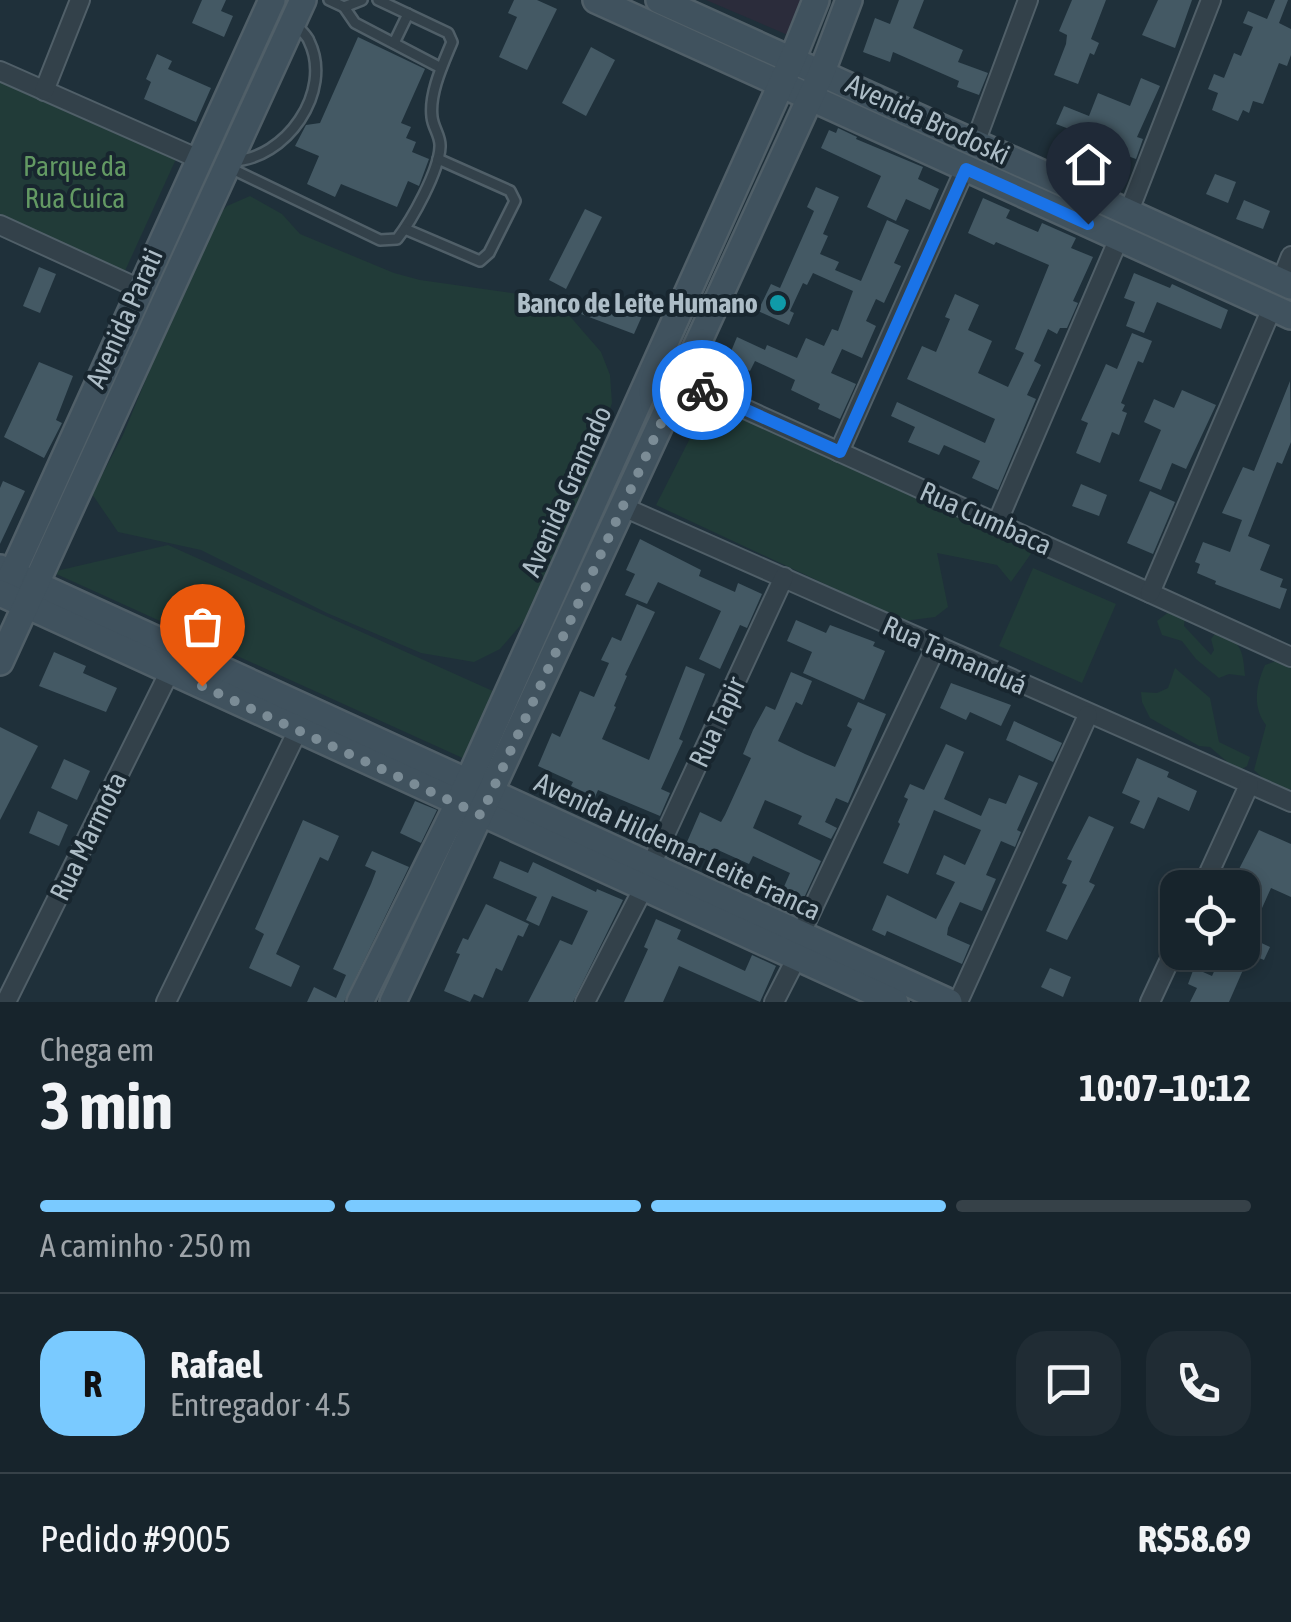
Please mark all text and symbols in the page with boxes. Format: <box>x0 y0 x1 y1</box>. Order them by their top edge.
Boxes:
street label: Avenida Brodoski <box>841 67 1015 171</box>
pin <box>1046 122 1131 225</box>
icon: home <box>1061 137 1116 192</box>
park label: Parque da Rua Cuica <box>23 150 127 214</box>
street label: Avenida Parati <box>79 243 169 393</box>
place label: Banco de Leite Humano <box>517 287 758 319</box>
marker: Banco de Leite Humano <box>767 292 789 314</box>
courier <box>652 340 752 440</box>
icon: bike <box>675 363 730 418</box>
street label: Avenida Gramado <box>514 401 618 581</box>
street label: Rua Cumbaca <box>915 475 1057 561</box>
pin <box>160 584 245 687</box>
icon: bag <box>175 599 230 654</box>
street label: Rua Tamanduá <box>878 609 1032 701</box>
street label: Rua Tapir <box>682 671 752 772</box>
street label: Avenida Hildemar Leite Franca <box>530 766 826 926</box>
street label: Rua Marmota <box>43 767 133 905</box>
map controls <box>1160 870 1260 970</box>
button: locate <box>1160 870 1260 970</box>
text: Chega em <box>40 1031 154 1068</box>
text: 10:07–10:12 <box>1079 1066 1251 1109</box>
text: 3 min <box>40 1068 173 1143</box>
text: A caminho · 250 m <box>40 1227 251 1264</box>
button: chat <box>1016 1331 1121 1436</box>
button: phone <box>1146 1331 1251 1436</box>
text: Rafael <box>170 1343 262 1386</box>
text: R <box>83 1362 102 1405</box>
text: Entregador · 4.5 <box>170 1386 351 1423</box>
text: Pedido #9005 <box>40 1517 231 1560</box>
text: R$58.69 <box>1138 1517 1251 1560</box>

